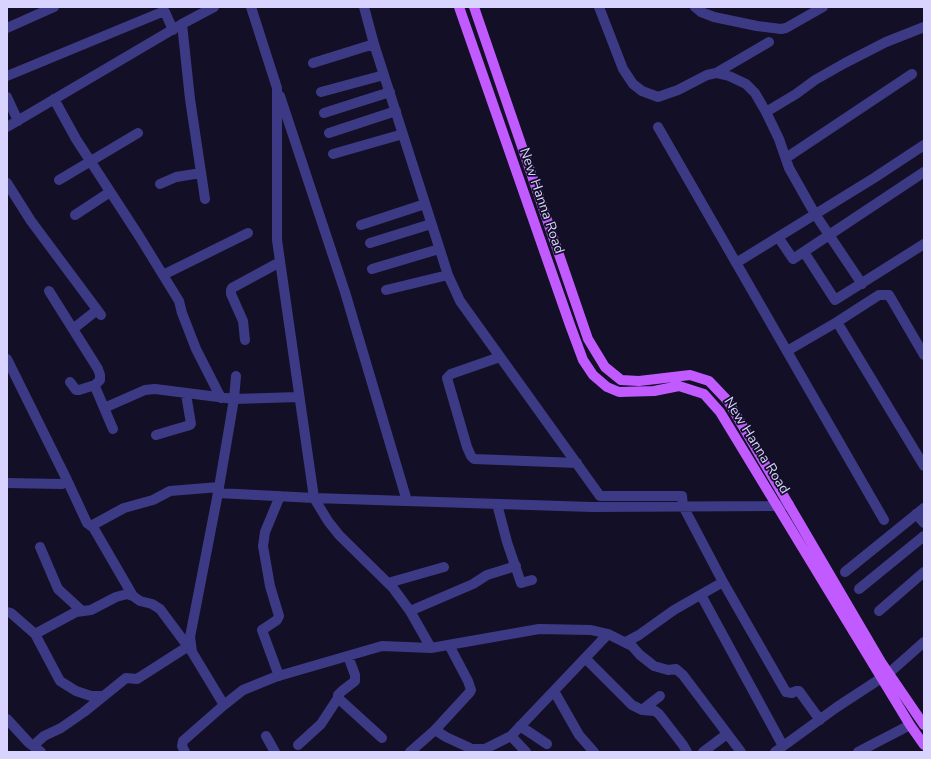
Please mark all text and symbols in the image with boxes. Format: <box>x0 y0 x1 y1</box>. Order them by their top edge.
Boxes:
street label: New Hanna Road <box>515 146 567 256</box>
street label: New Hanna Road <box>720 395 792 497</box>

